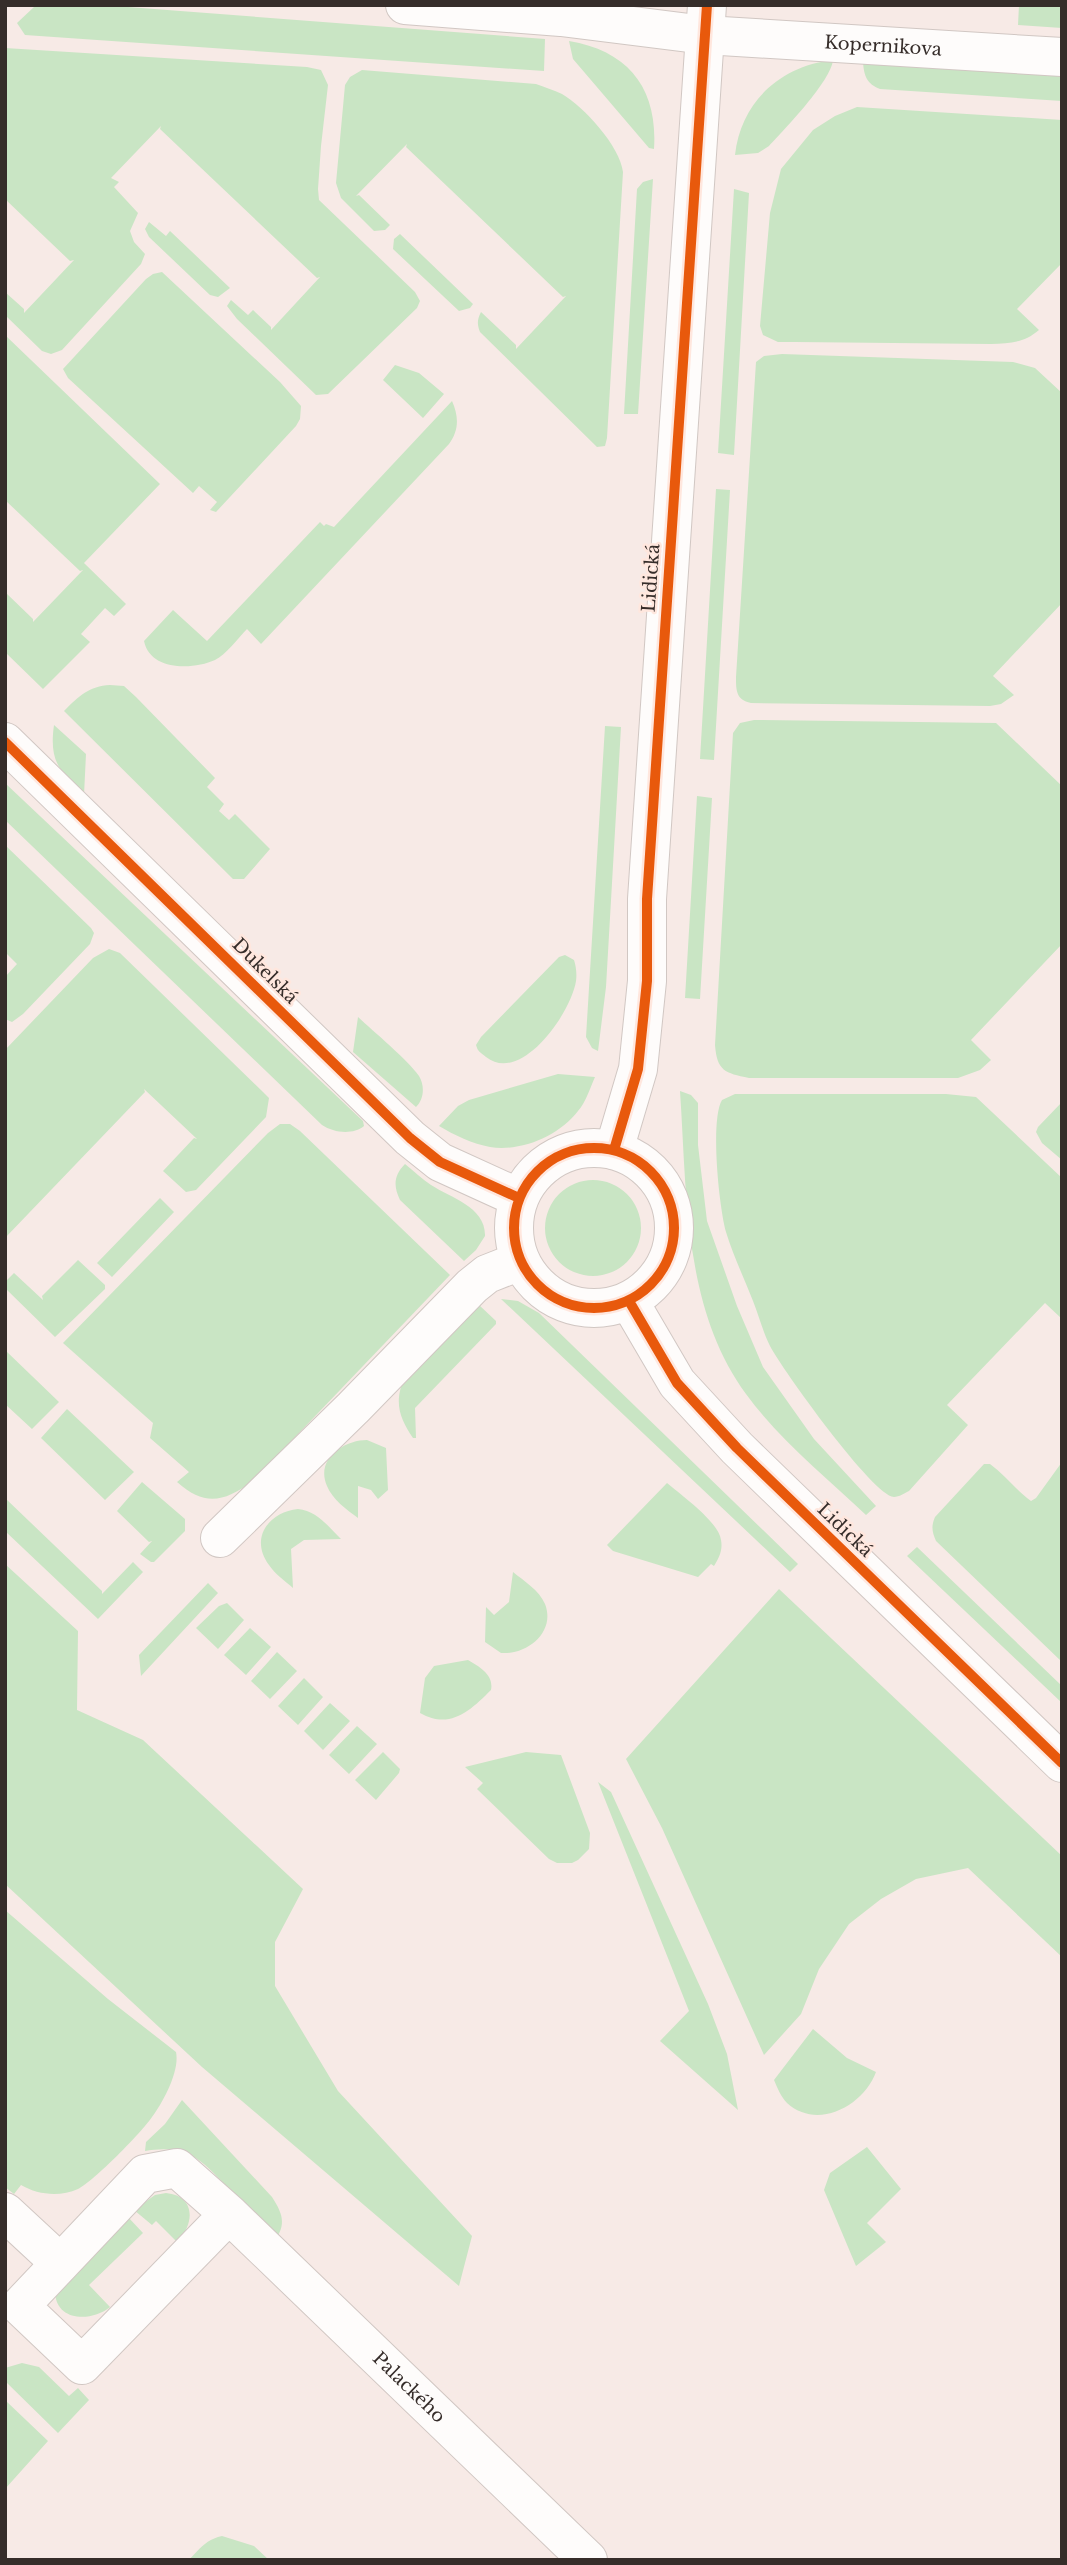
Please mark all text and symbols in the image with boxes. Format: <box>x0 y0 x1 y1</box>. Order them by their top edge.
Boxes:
street label: Kopernikova <box>824 31 942 61</box>
street label: Lidická <box>638 543 664 613</box>
street label: Dukelská <box>228 934 302 1008</box>
street label: Lidická <box>813 1498 877 1562</box>
street label: Palackého <box>368 2347 450 2427</box>

